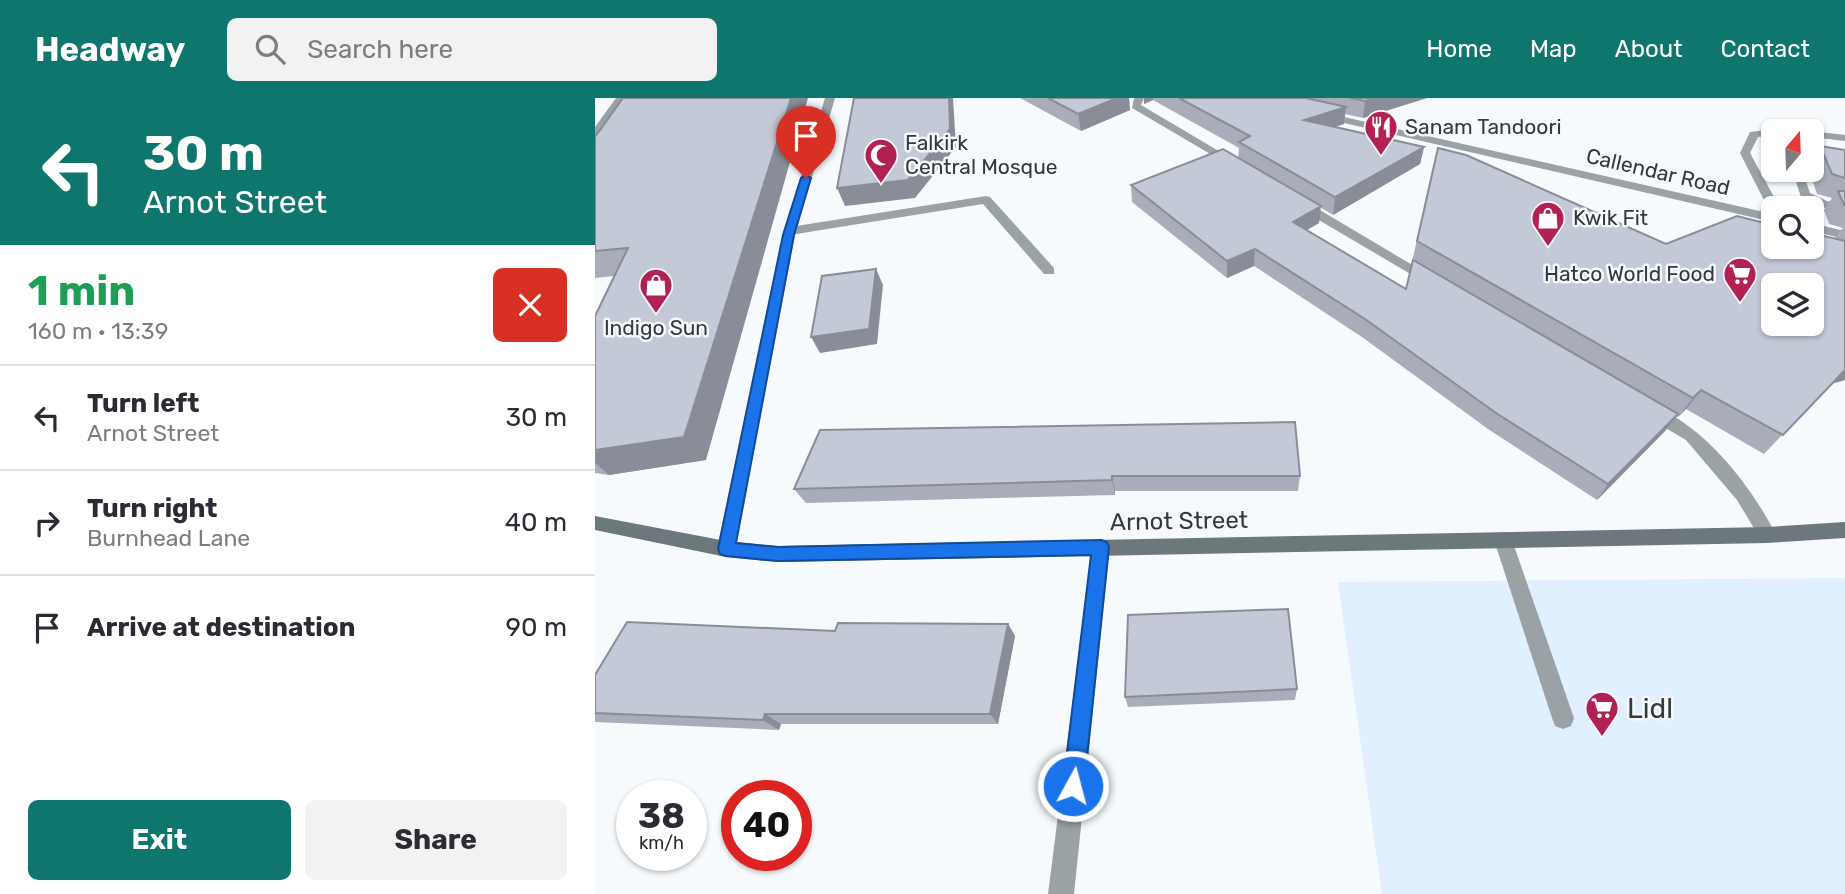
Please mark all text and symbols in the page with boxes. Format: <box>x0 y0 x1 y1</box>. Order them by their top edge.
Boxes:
search box <box>227 18 717 81</box>
text: Headway <box>35 30 185 69</box>
icon: search <box>251 30 289 68</box>
text: Search here <box>307 34 453 65</box>
text: Home <box>1426 35 1492 63</box>
text: Map <box>1530 35 1577 63</box>
text: About <box>1615 35 1683 63</box>
text: Contact <box>1721 35 1810 63</box>
pin <box>776 106 836 178</box>
restaurant icon: Sanam Tandoori <box>1362 108 1400 157</box>
place label: Sanam Tandoori <box>1405 114 1561 139</box>
icon: arrive <box>787 117 825 155</box>
north arrow <box>1761 119 1823 182</box>
map controls <box>1761 119 1824 336</box>
text: 30 m <box>143 124 264 182</box>
icon: left <box>28 126 119 217</box>
place label: Falkirk Central Mosque <box>905 130 1058 179</box>
mosque icon: Falkirk Central Mosque <box>862 136 900 185</box>
street label: Callendar Road <box>1584 143 1732 200</box>
text: Arnot Street <box>143 183 327 221</box>
button: search <box>1761 196 1824 259</box>
shop icon: Kwik Fit <box>1529 199 1567 248</box>
place label: Kwik Fit <box>1573 205 1648 230</box>
supermarket icon: Hatco World Food <box>1721 255 1759 304</box>
place label: Hatco World Food <box>1544 261 1715 286</box>
text: 1 min <box>28 266 135 316</box>
shop icon: Indigo Sun <box>637 266 675 315</box>
button: close <box>493 268 567 342</box>
button: layers <box>1761 273 1824 336</box>
place label: Indigo Sun <box>604 315 708 340</box>
text: 160 m · 13:39 <box>28 317 168 345</box>
text: Turn left <box>87 388 199 419</box>
icon: left <box>28 399 66 437</box>
text: 30 m <box>505 402 567 433</box>
text: Arnot Street <box>87 419 219 447</box>
text: Turn right <box>87 493 217 524</box>
icon: right <box>28 504 66 542</box>
street label: Arnot Street <box>1110 506 1248 536</box>
text: 40 m <box>505 507 567 538</box>
text: Burnhead Lane <box>87 524 250 552</box>
icon: arrive <box>28 609 66 647</box>
text: Arrive at destination <box>87 612 355 643</box>
text: 90 m <box>506 612 567 643</box>
supermarket icon: Lidl <box>1583 689 1621 738</box>
place label: Lidl <box>1627 692 1673 725</box>
position arrow <box>1036 749 1110 823</box>
speed limit sign: 40 <box>721 780 812 871</box>
text: 38 <box>638 795 685 837</box>
button: Exit <box>28 800 291 880</box>
button: Share <box>305 800 567 880</box>
text: km/h <box>639 832 684 854</box>

